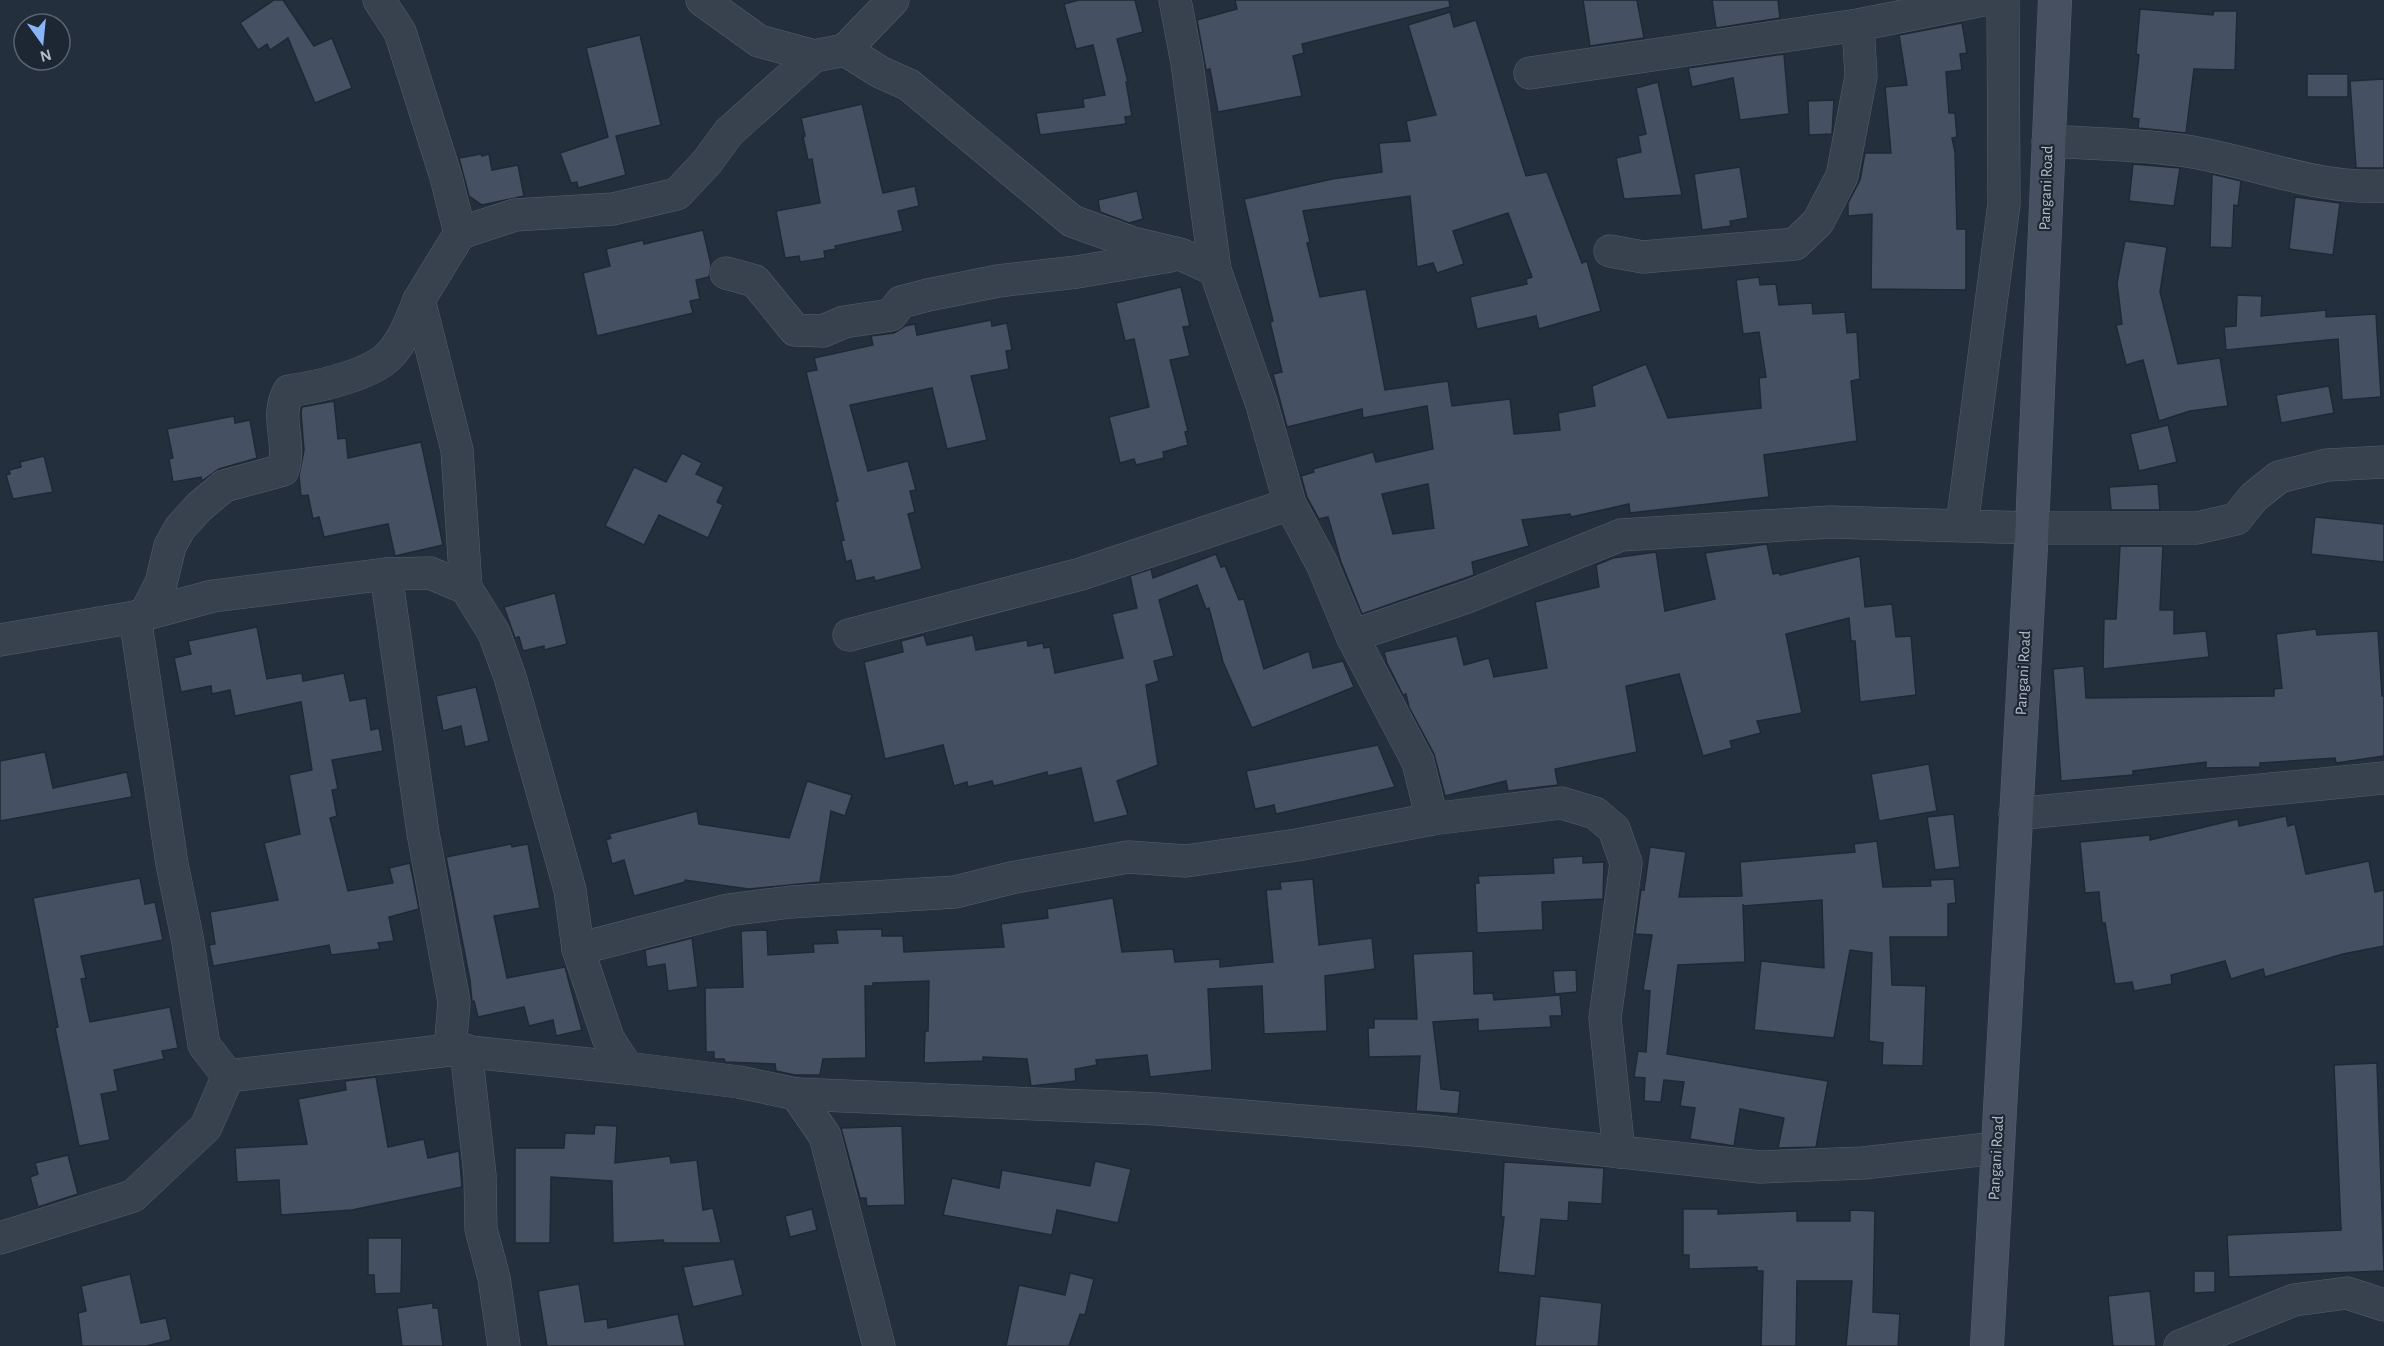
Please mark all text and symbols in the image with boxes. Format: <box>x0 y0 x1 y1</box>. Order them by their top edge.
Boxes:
north arrow <box>12 12 72 72</box>
text: N <box>38 46 53 65</box>
street label: Pangani Road <box>2037 145 2055 231</box>
street label: Pangani Road <box>2013 630 2033 716</box>
street label: Pangani Road <box>1986 1115 2006 1201</box>

